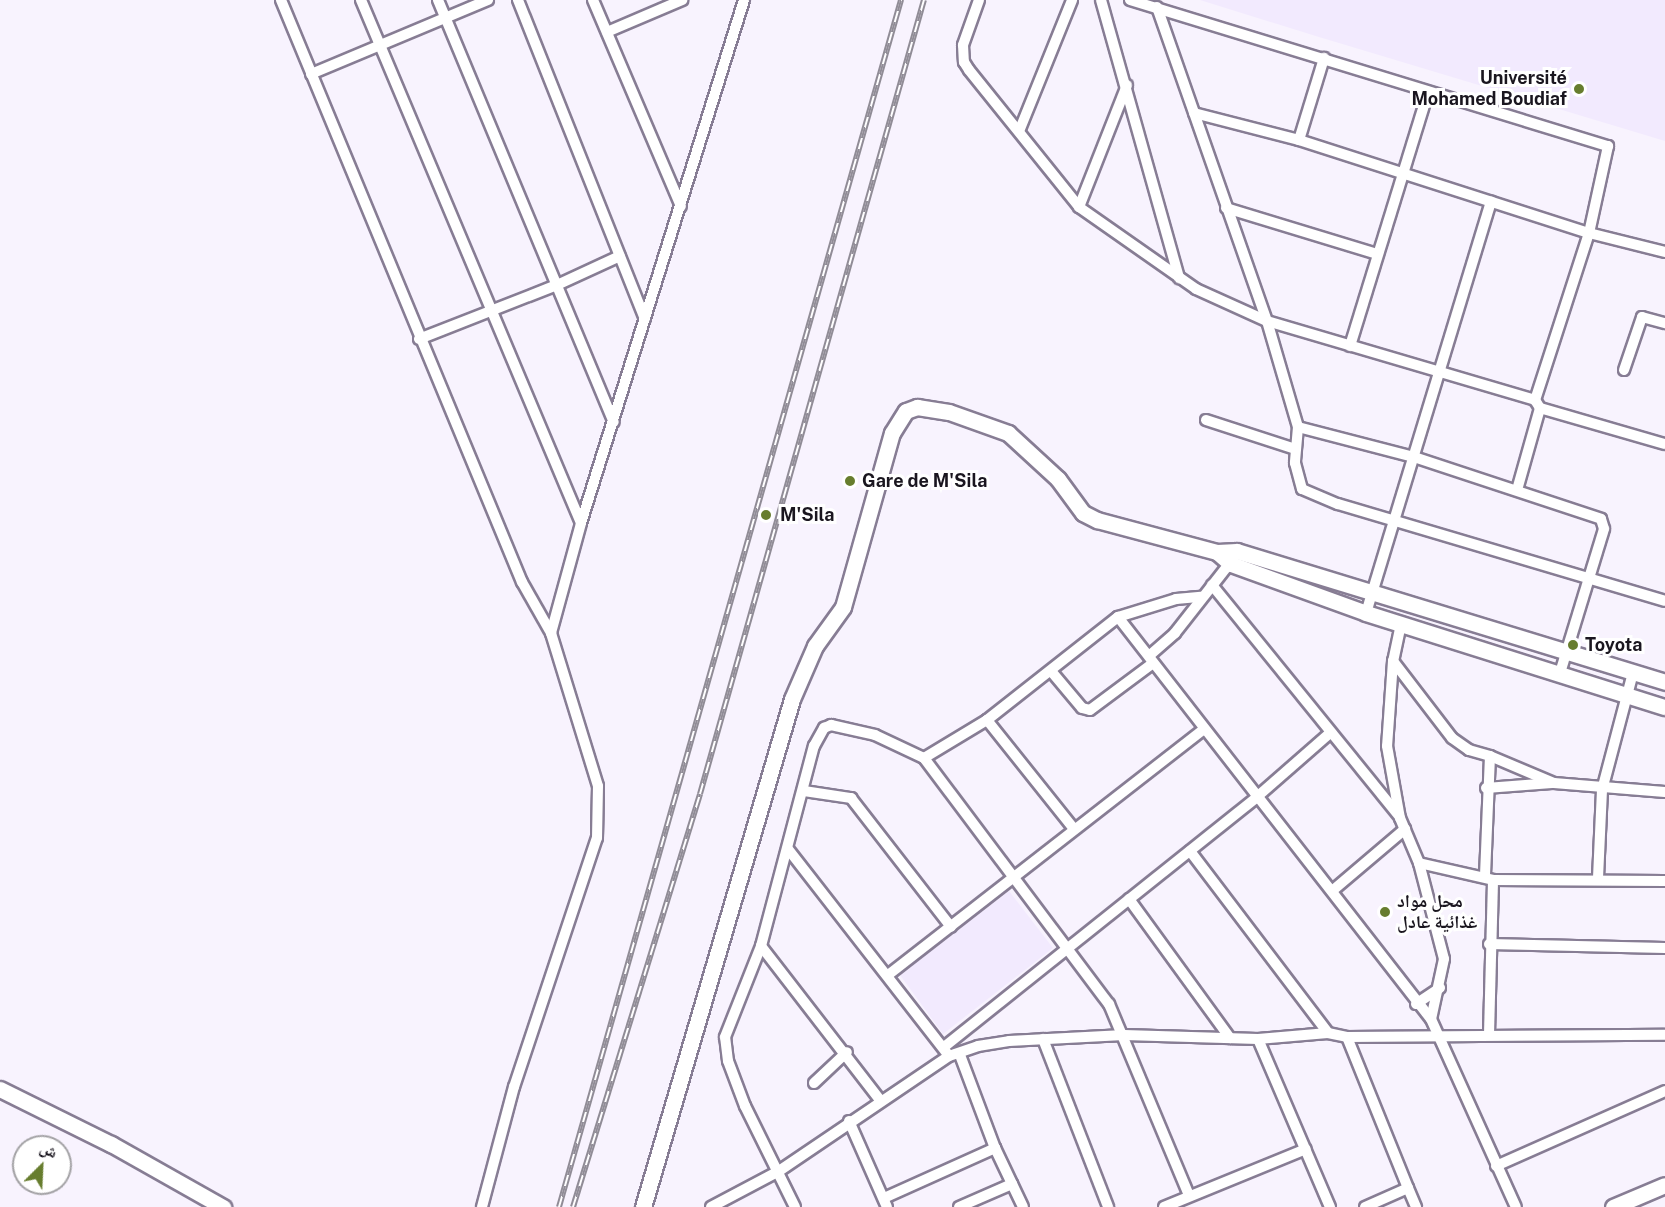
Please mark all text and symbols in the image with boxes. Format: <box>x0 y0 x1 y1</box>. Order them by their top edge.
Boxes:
place label: Université Mohamed Boudiaf <box>1412 68 1567 110</box>
marker: Université Mohamed Boudiaf <box>1572 82 1586 96</box>
place label: Gare de M'Sila <box>862 470 988 492</box>
marker: Gare de M'Sila <box>843 474 857 488</box>
place label: M'Sila <box>780 504 835 526</box>
marker: M'Sila <box>757 506 775 524</box>
place label: Toyota <box>1585 634 1642 656</box>
marker: Toyota <box>1566 638 1580 652</box>
place label: محل مواد غذائية عادل <box>1397 891 1477 934</box>
marker: محل مواد غذائية عادل <box>1378 905 1392 919</box>
north arrow <box>12 1135 72 1195</box>
text: ش <box>37 1138 60 1162</box>

